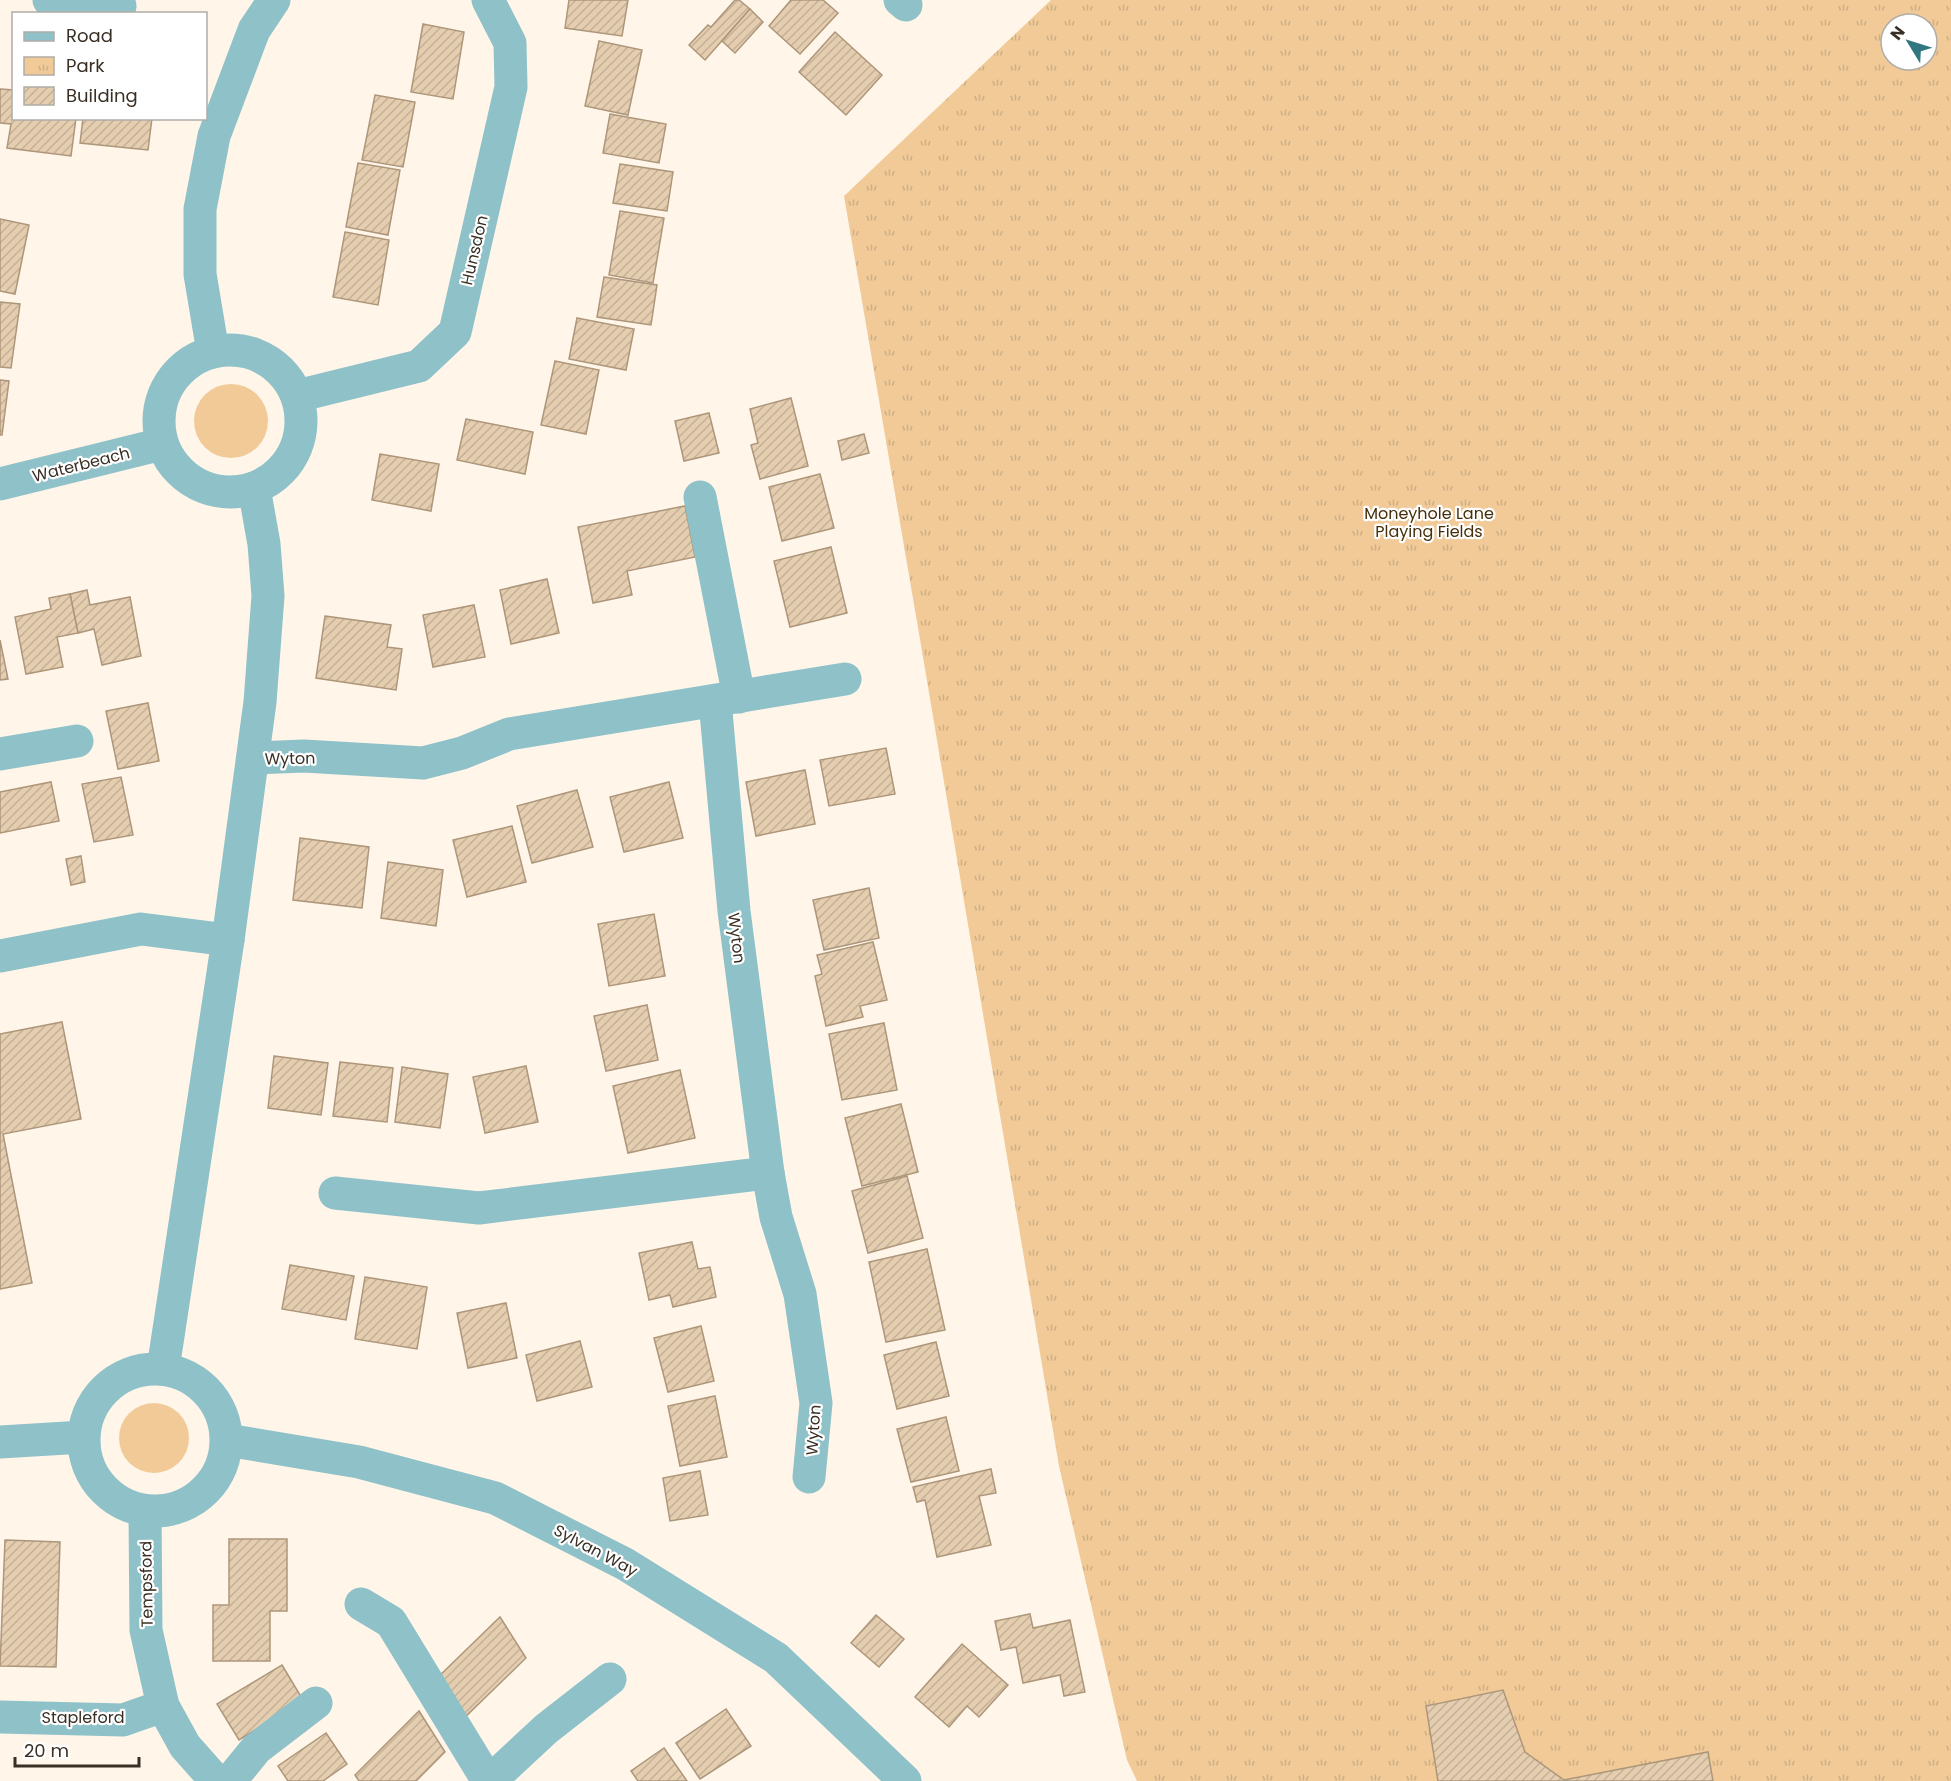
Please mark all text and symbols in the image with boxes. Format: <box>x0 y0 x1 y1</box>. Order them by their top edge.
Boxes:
legend <box>12 12 207 120</box>
north arrow <box>1879 12 1939 72</box>
text: N <box>1885 21 1910 45</box>
text: Road <box>66 23 113 48</box>
text: Park <box>66 53 105 78</box>
text: Building <box>66 83 138 108</box>
street label: Hunsdon <box>455 213 494 287</box>
street label: Waterbeach <box>30 441 132 488</box>
park label: Moneyhole Lane Playing Fields <box>1364 502 1494 543</box>
street label: Wyton <box>264 747 316 770</box>
street label: Wyton <box>722 911 751 965</box>
street label: Wyton <box>800 1404 827 1456</box>
street label: Sylvan Way <box>550 1519 642 1582</box>
street label: Tempsford <box>134 1541 159 1627</box>
street label: Stapleford <box>42 1706 125 1729</box>
scale bar <box>15 1730 140 1768</box>
text: 20 m <box>24 1738 69 1763</box>

